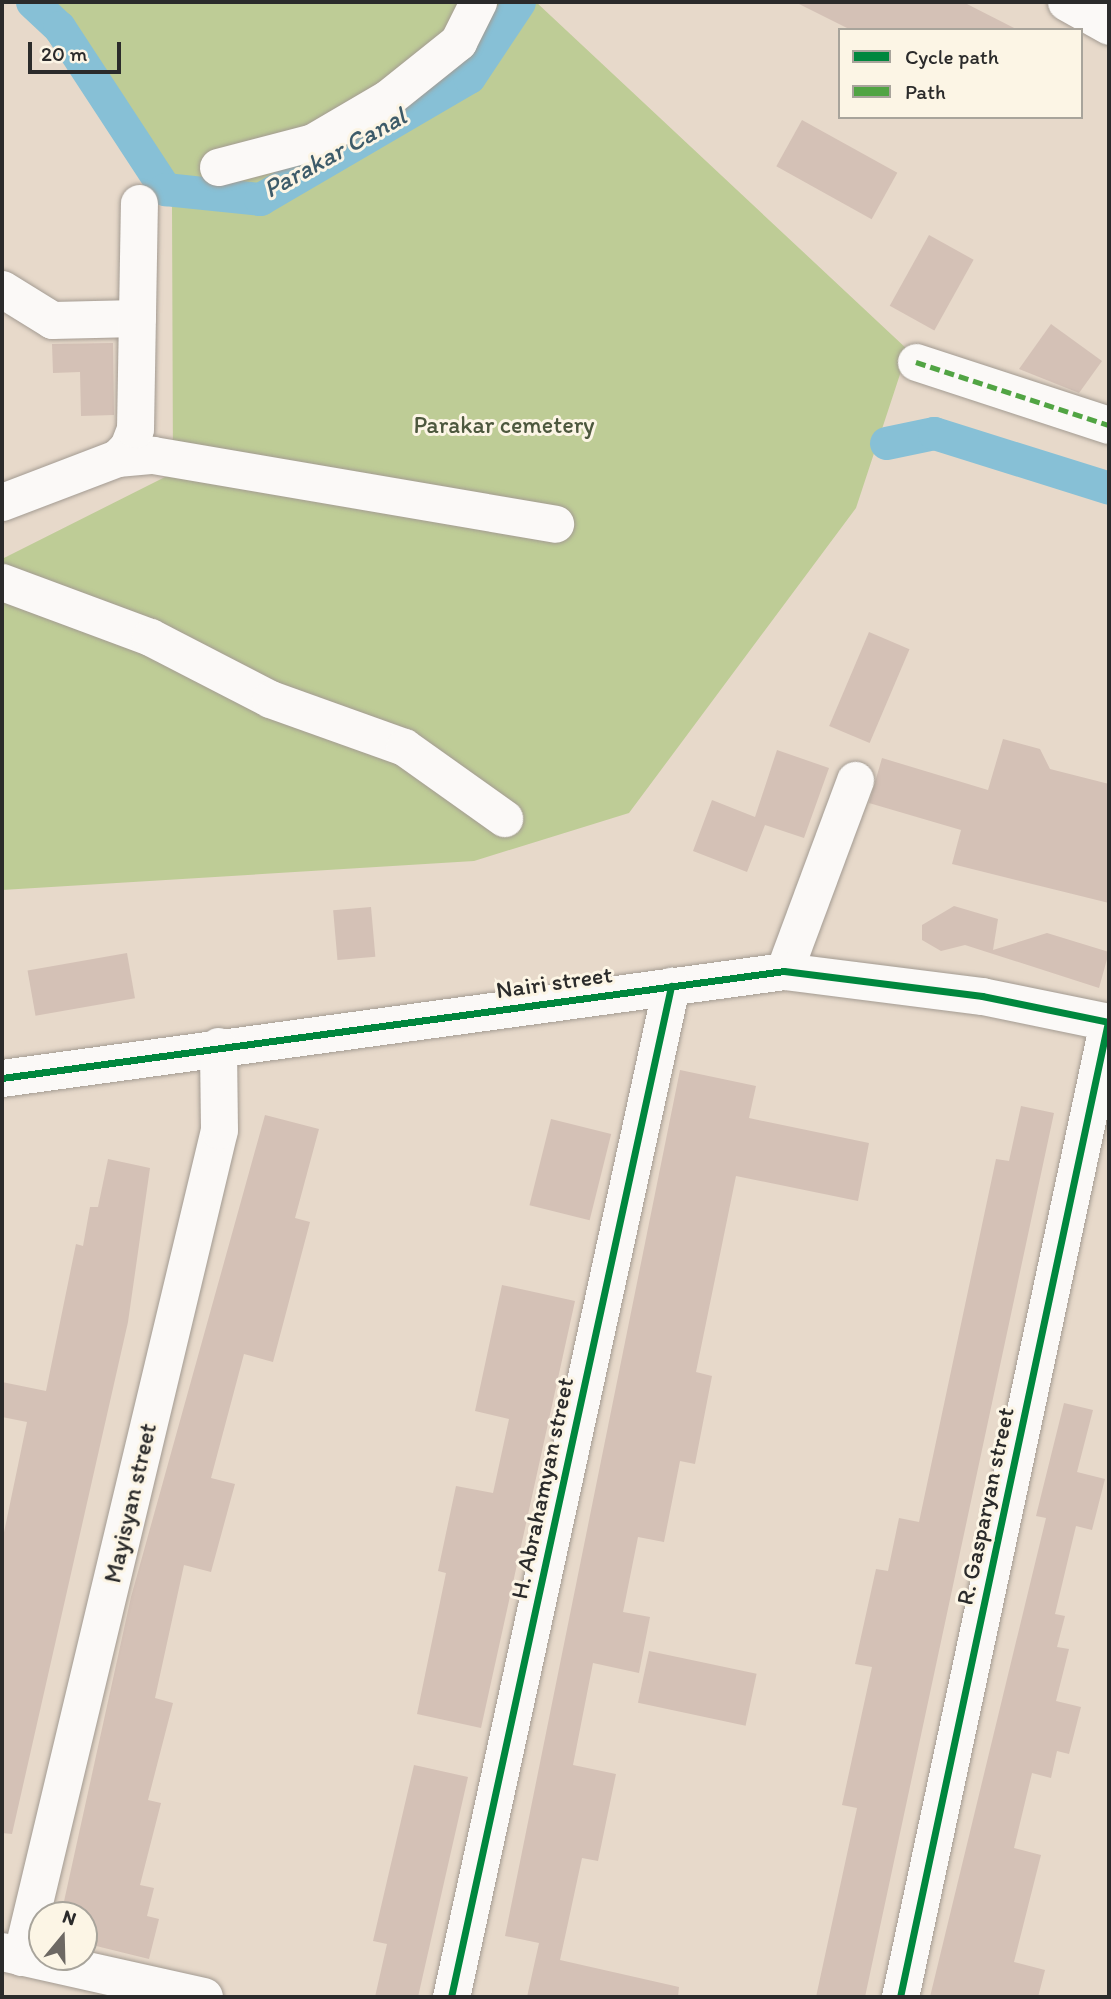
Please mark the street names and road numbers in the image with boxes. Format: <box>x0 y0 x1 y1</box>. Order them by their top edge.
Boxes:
street label: Nairi street <box>494 960 614 1004</box>
street label: H. Abrahamyan street <box>504 1375 580 1601</box>
street label: R. Gasparyan street <box>950 1404 1020 1608</box>
street label: Mayisyan street <box>98 1420 162 1586</box>

